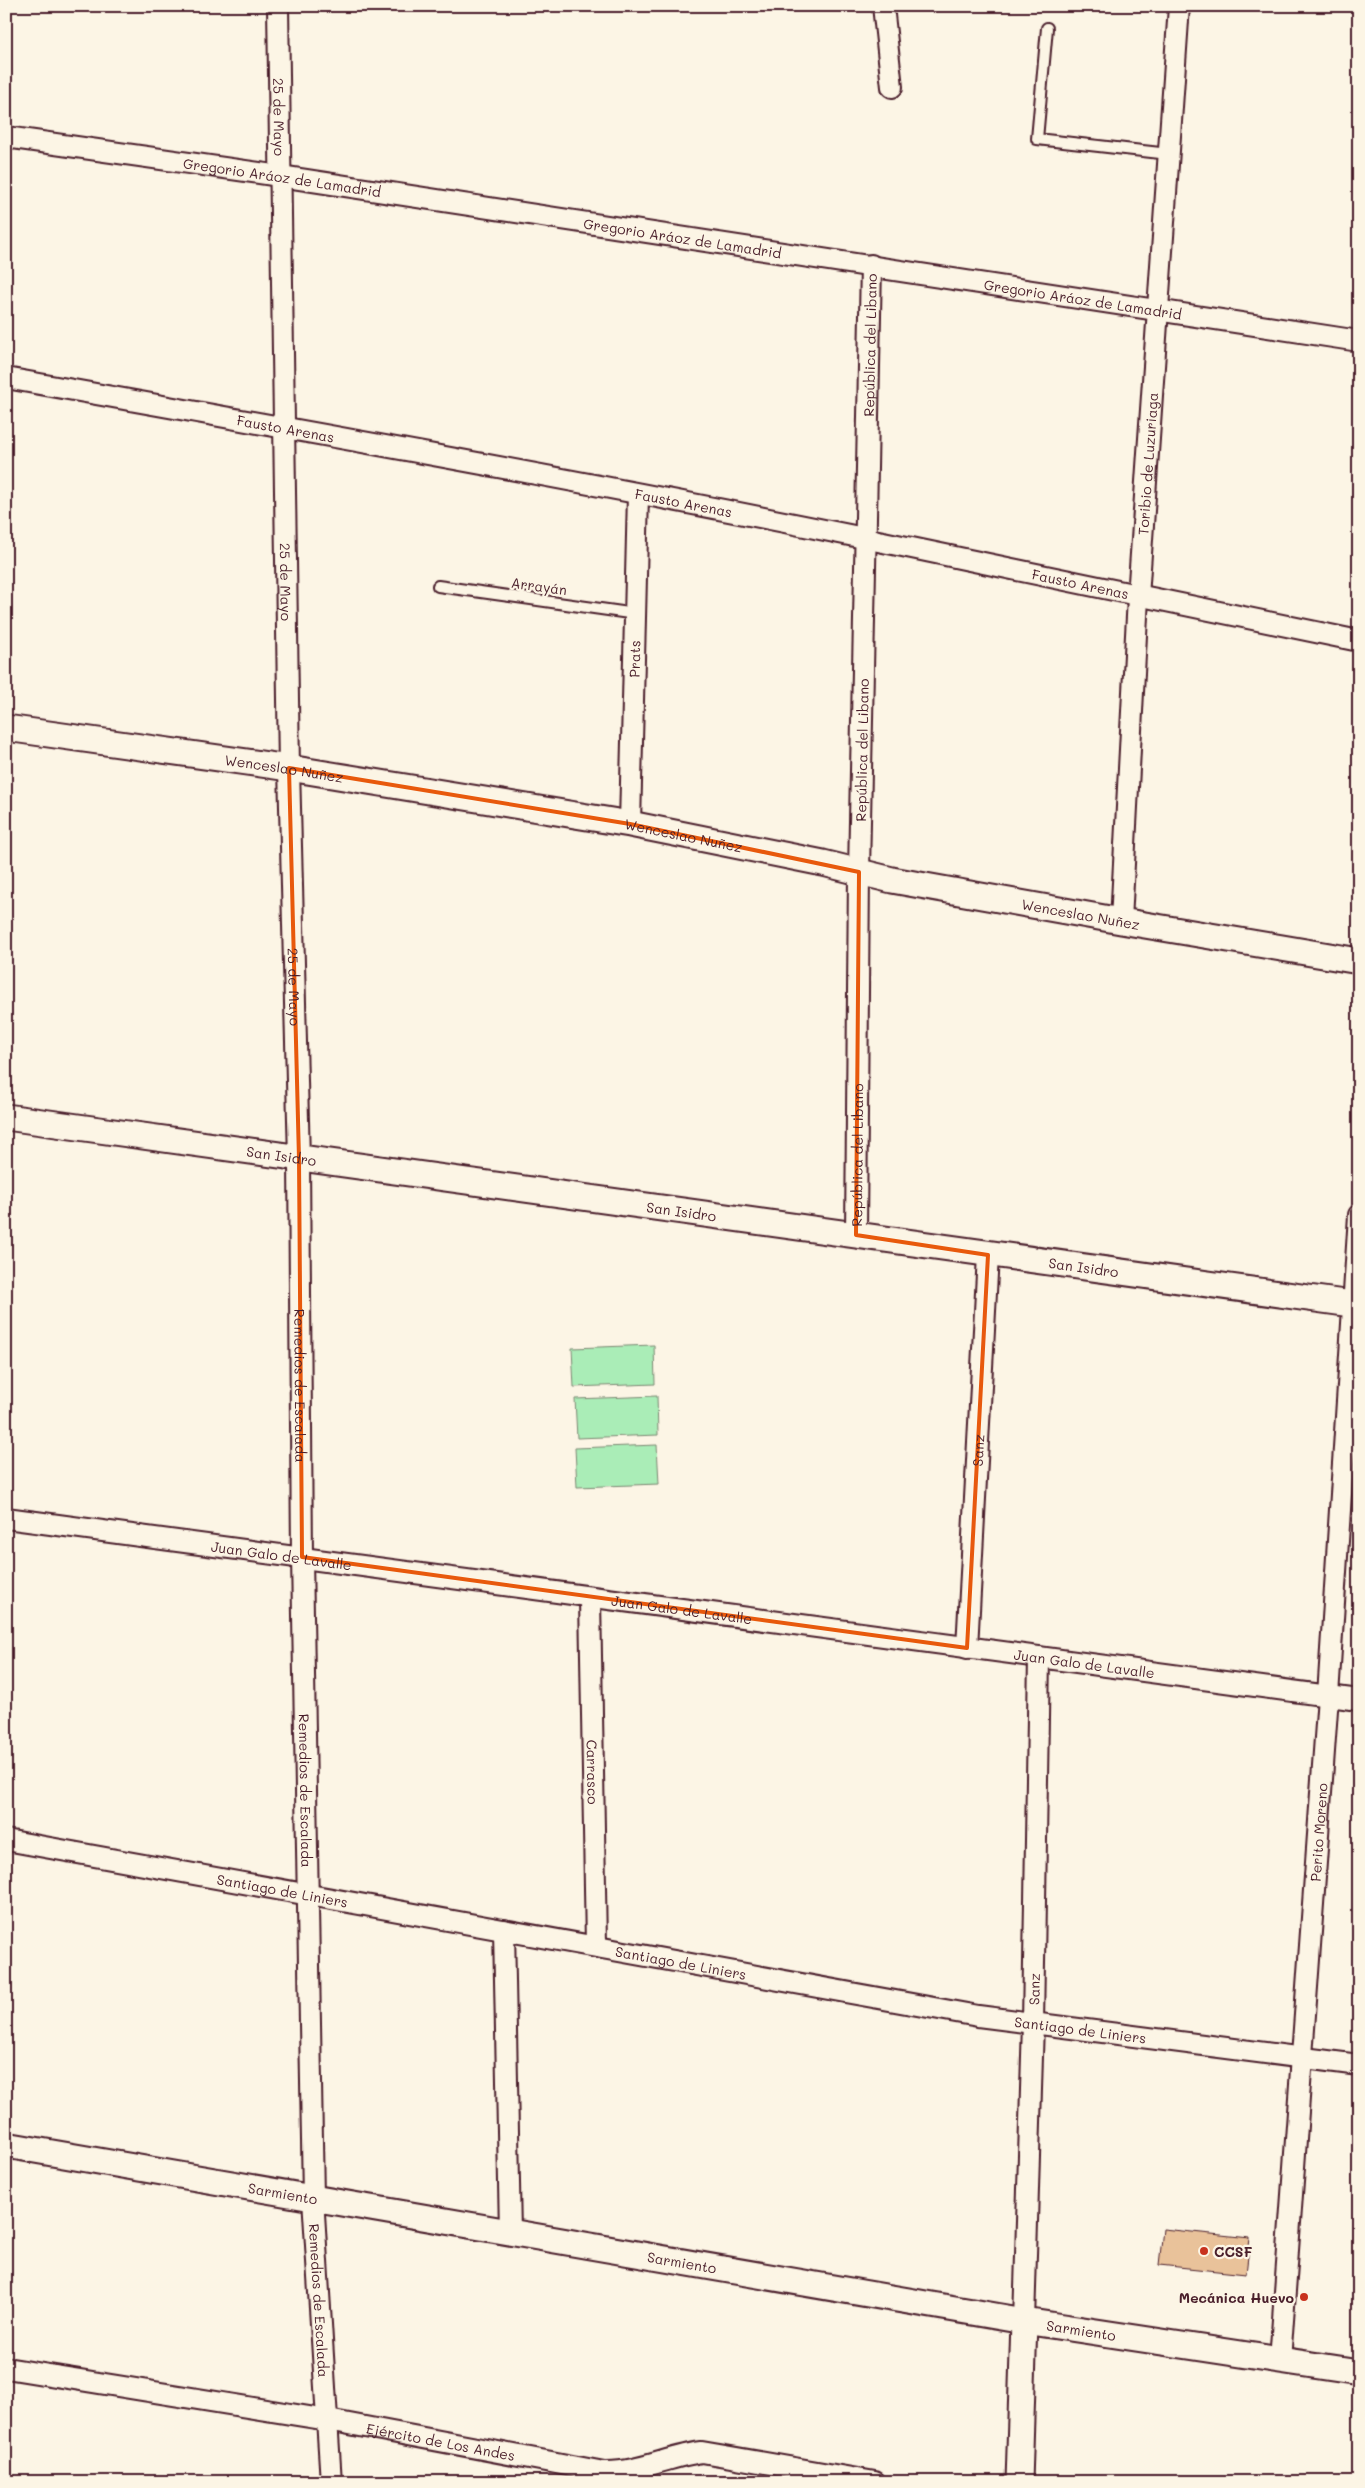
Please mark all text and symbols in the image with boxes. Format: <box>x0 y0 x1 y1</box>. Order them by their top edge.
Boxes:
street label: 25 de Mayo <box>270 78 290 156</box>
street label: Gregorio Aráoz de Lamadrid <box>182 153 383 201</box>
street label: Gregorio Aráoz de Lamadrid <box>582 213 783 262</box>
street label: República del Libano <box>859 273 880 417</box>
street label: Gregorio Aráoz de Lamadrid <box>983 274 1183 323</box>
street label: Toribio de Luzuriaga <box>1133 392 1162 536</box>
street label: Fausto Arenas <box>235 410 336 446</box>
street label: Fausto Arenas <box>633 484 734 521</box>
street label: 25 de Mayo <box>276 543 296 621</box>
street label: Fausto Arenas <box>1030 564 1131 603</box>
street label: Arrayán <box>510 573 568 599</box>
street label: Prats <box>624 640 644 678</box>
street label: República del Libano <box>850 678 872 822</box>
street label: Wenceslao Nuñez <box>224 750 345 786</box>
street label: Wenceslao Nuñez <box>623 814 744 856</box>
street label: Wenceslao Nuñez <box>1020 894 1141 934</box>
street label: 25 de Mayo <box>284 948 305 1026</box>
street label: República del Libano <box>847 1083 867 1227</box>
street label: San Isidro <box>245 1141 318 1170</box>
street label: San Isidro <box>645 1197 718 1225</box>
street label: San Isidro <box>1047 1252 1120 1281</box>
street label: Remedios de Escalada <box>291 1309 311 1463</box>
street label: Sanz <box>967 1434 988 1467</box>
street label: Juan Galo de Lavalle <box>210 1536 353 1574</box>
street label: Juan Galo de Lavalle <box>610 1590 753 1628</box>
street label: Juan Galo de Lavalle <box>1013 1644 1156 1682</box>
street label: Remedios de Escalada <box>295 1714 317 1868</box>
street label: Carrasco <box>583 1739 603 1805</box>
street label: Perito Moreno <box>1305 1782 1331 1882</box>
street label: Santiago de Liniers <box>215 1869 350 1911</box>
street label: Santiago de Liniers <box>614 1941 748 1983</box>
street label: Sanz <box>1024 1973 1043 2005</box>
street label: Santiago de Liniers <box>1013 2011 1147 2047</box>
street label: Sarmiento <box>247 2178 319 2208</box>
street label: Remedios de Escalada <box>305 2223 334 2378</box>
place label: CCSF <box>1214 2242 1253 2261</box>
marker: CCSF <box>1198 2245 1210 2257</box>
street label: Sarmiento <box>646 2247 718 2277</box>
place label: Mecánica Huevo <box>1179 2288 1294 2307</box>
marker: Mecánica Huevo <box>1298 2291 1310 2303</box>
street label: Sarmiento <box>1045 2315 1117 2344</box>
street label: Ejército de Los Andes <box>365 2418 517 2465</box>

